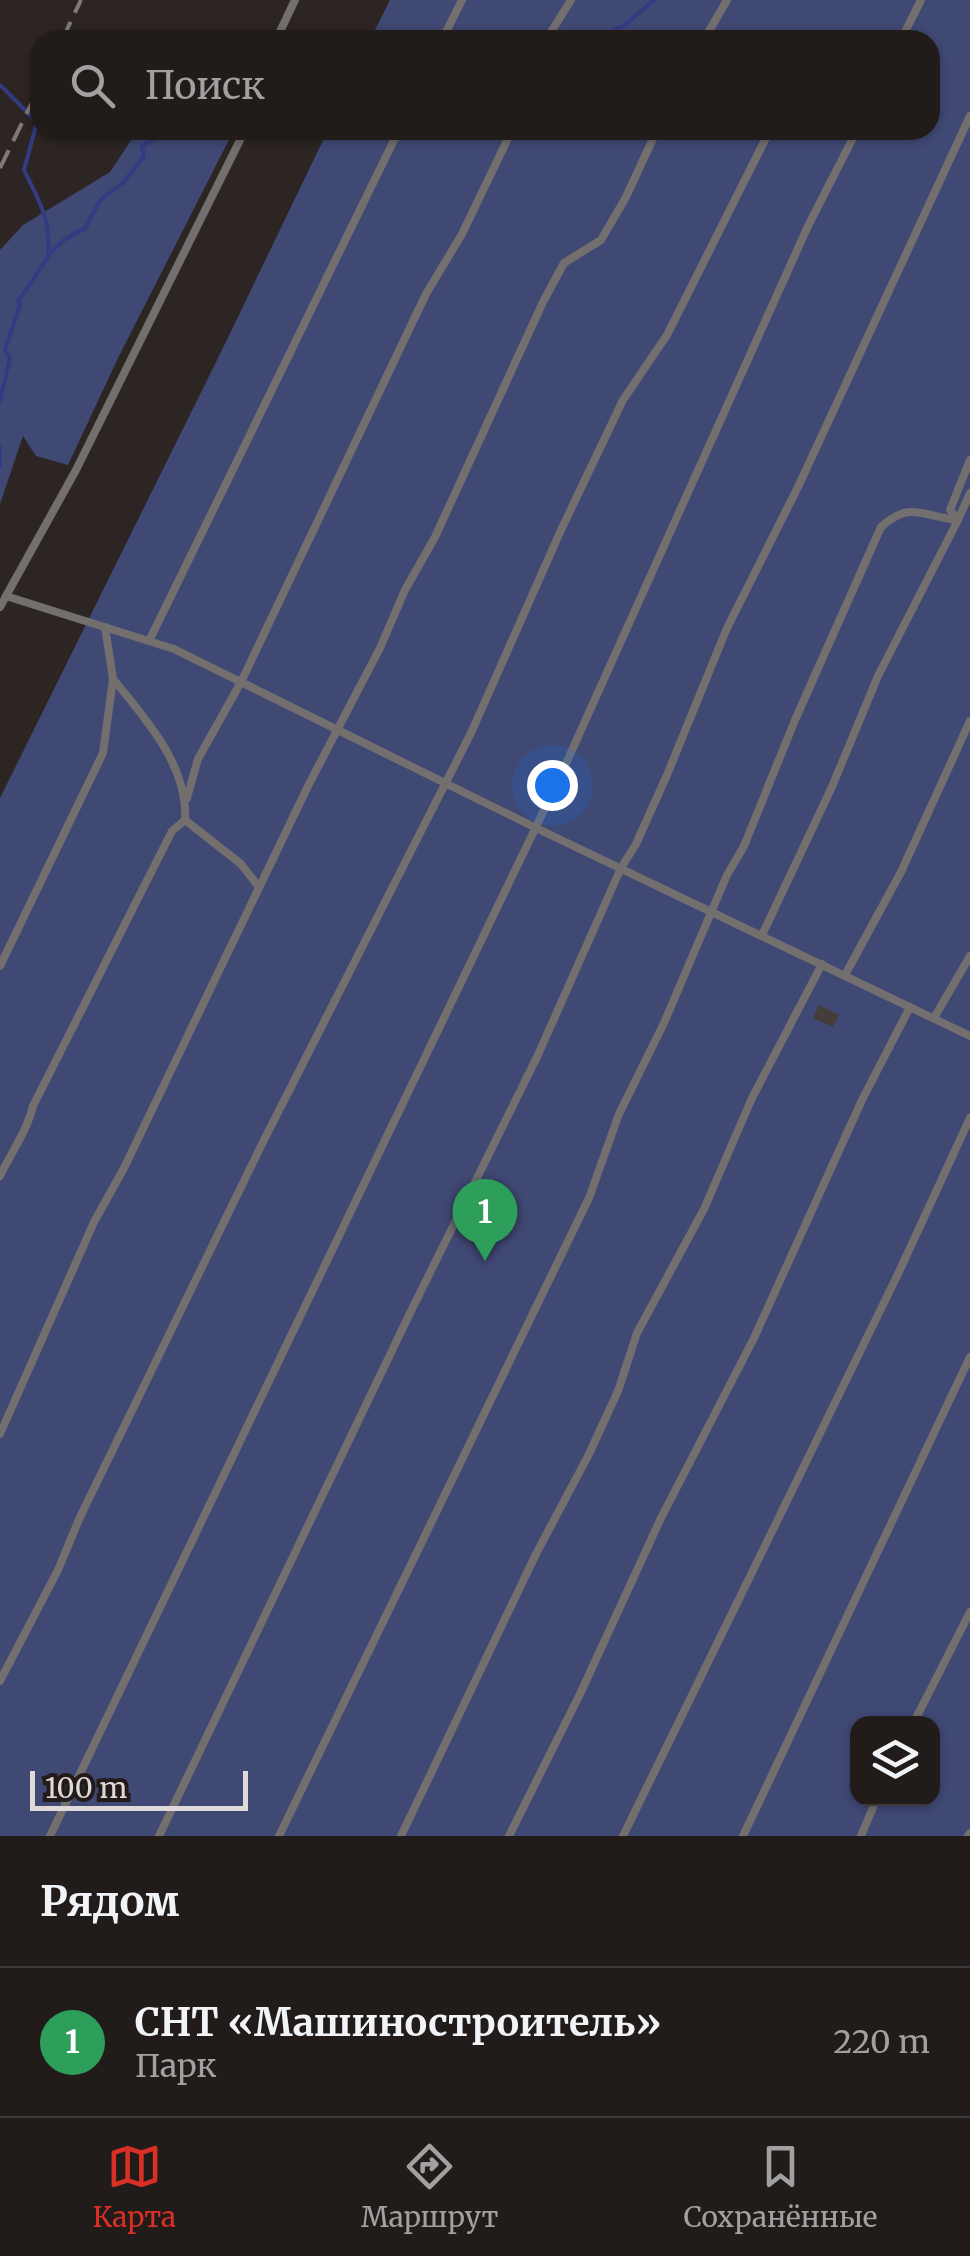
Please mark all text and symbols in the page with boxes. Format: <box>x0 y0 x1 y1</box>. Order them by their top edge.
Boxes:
search box <box>30 30 940 140</box>
icon: search <box>65 58 120 113</box>
text: Поиск <box>145 62 265 109</box>
your location <box>527 760 578 811</box>
pin: 1 <box>452 1178 518 1261</box>
map controls <box>850 1716 940 1806</box>
button: layers <box>850 1716 940 1806</box>
scale bar <box>30 1766 248 1810</box>
text: 100 m <box>45 1770 127 1806</box>
text: Рядом <box>40 1875 180 1927</box>
text: СНТ «Машиностроитель» <box>135 1999 661 2046</box>
text: 1 <box>65 2022 80 2062</box>
text: 220 m <box>833 2022 930 2062</box>
text: Парк <box>135 2046 217 2086</box>
tab: Карта <box>93 2139 176 2235</box>
tab: Маршрут <box>361 2139 498 2235</box>
tab: Сохранённые <box>684 2139 877 2235</box>

